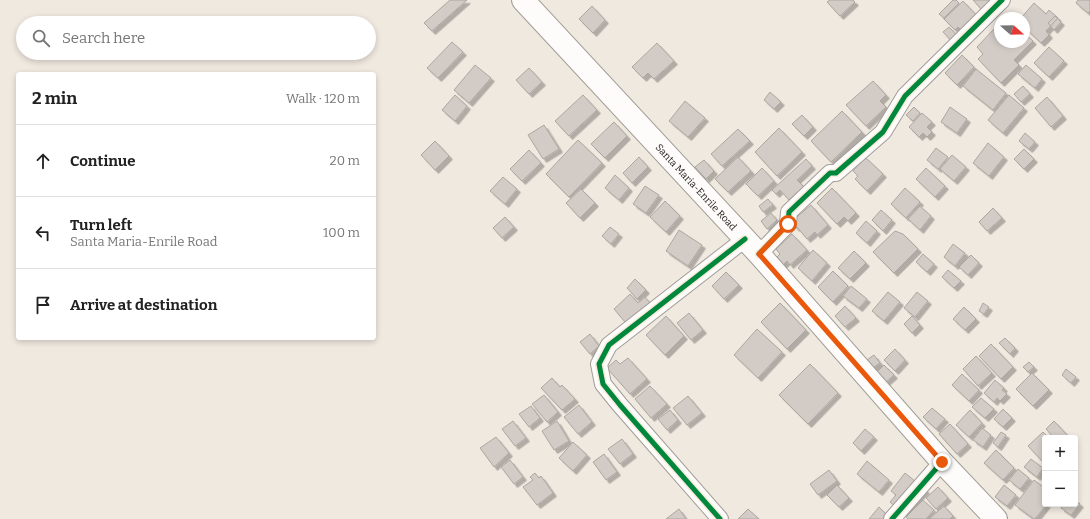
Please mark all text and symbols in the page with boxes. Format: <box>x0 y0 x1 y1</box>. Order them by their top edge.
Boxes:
north arrow <box>994 12 1030 48</box>
search box <box>16 16 376 60</box>
icon: search <box>30 27 52 49</box>
text: Search here <box>62 29 145 47</box>
text: 2 min <box>32 88 77 109</box>
text: Walk · 120 m <box>286 91 360 106</box>
street label: Santa Maria-Enrile Road <box>653 142 739 233</box>
icon: ahead <box>32 150 54 172</box>
text: Continue <box>70 152 136 170</box>
text: 20 m <box>330 153 360 168</box>
route start <box>779 215 797 233</box>
text: Turn left <box>70 216 132 234</box>
icon: left <box>32 222 54 244</box>
text: 100 m <box>323 225 360 240</box>
text: Santa Maria-Enrile Road <box>70 234 218 249</box>
icon: arrive <box>32 294 54 316</box>
text: Arrive at destination <box>70 296 217 314</box>
map controls <box>1042 435 1078 507</box>
button: + <box>1042 435 1078 471</box>
route end <box>933 453 951 471</box>
button: − <box>1042 471 1078 507</box>

